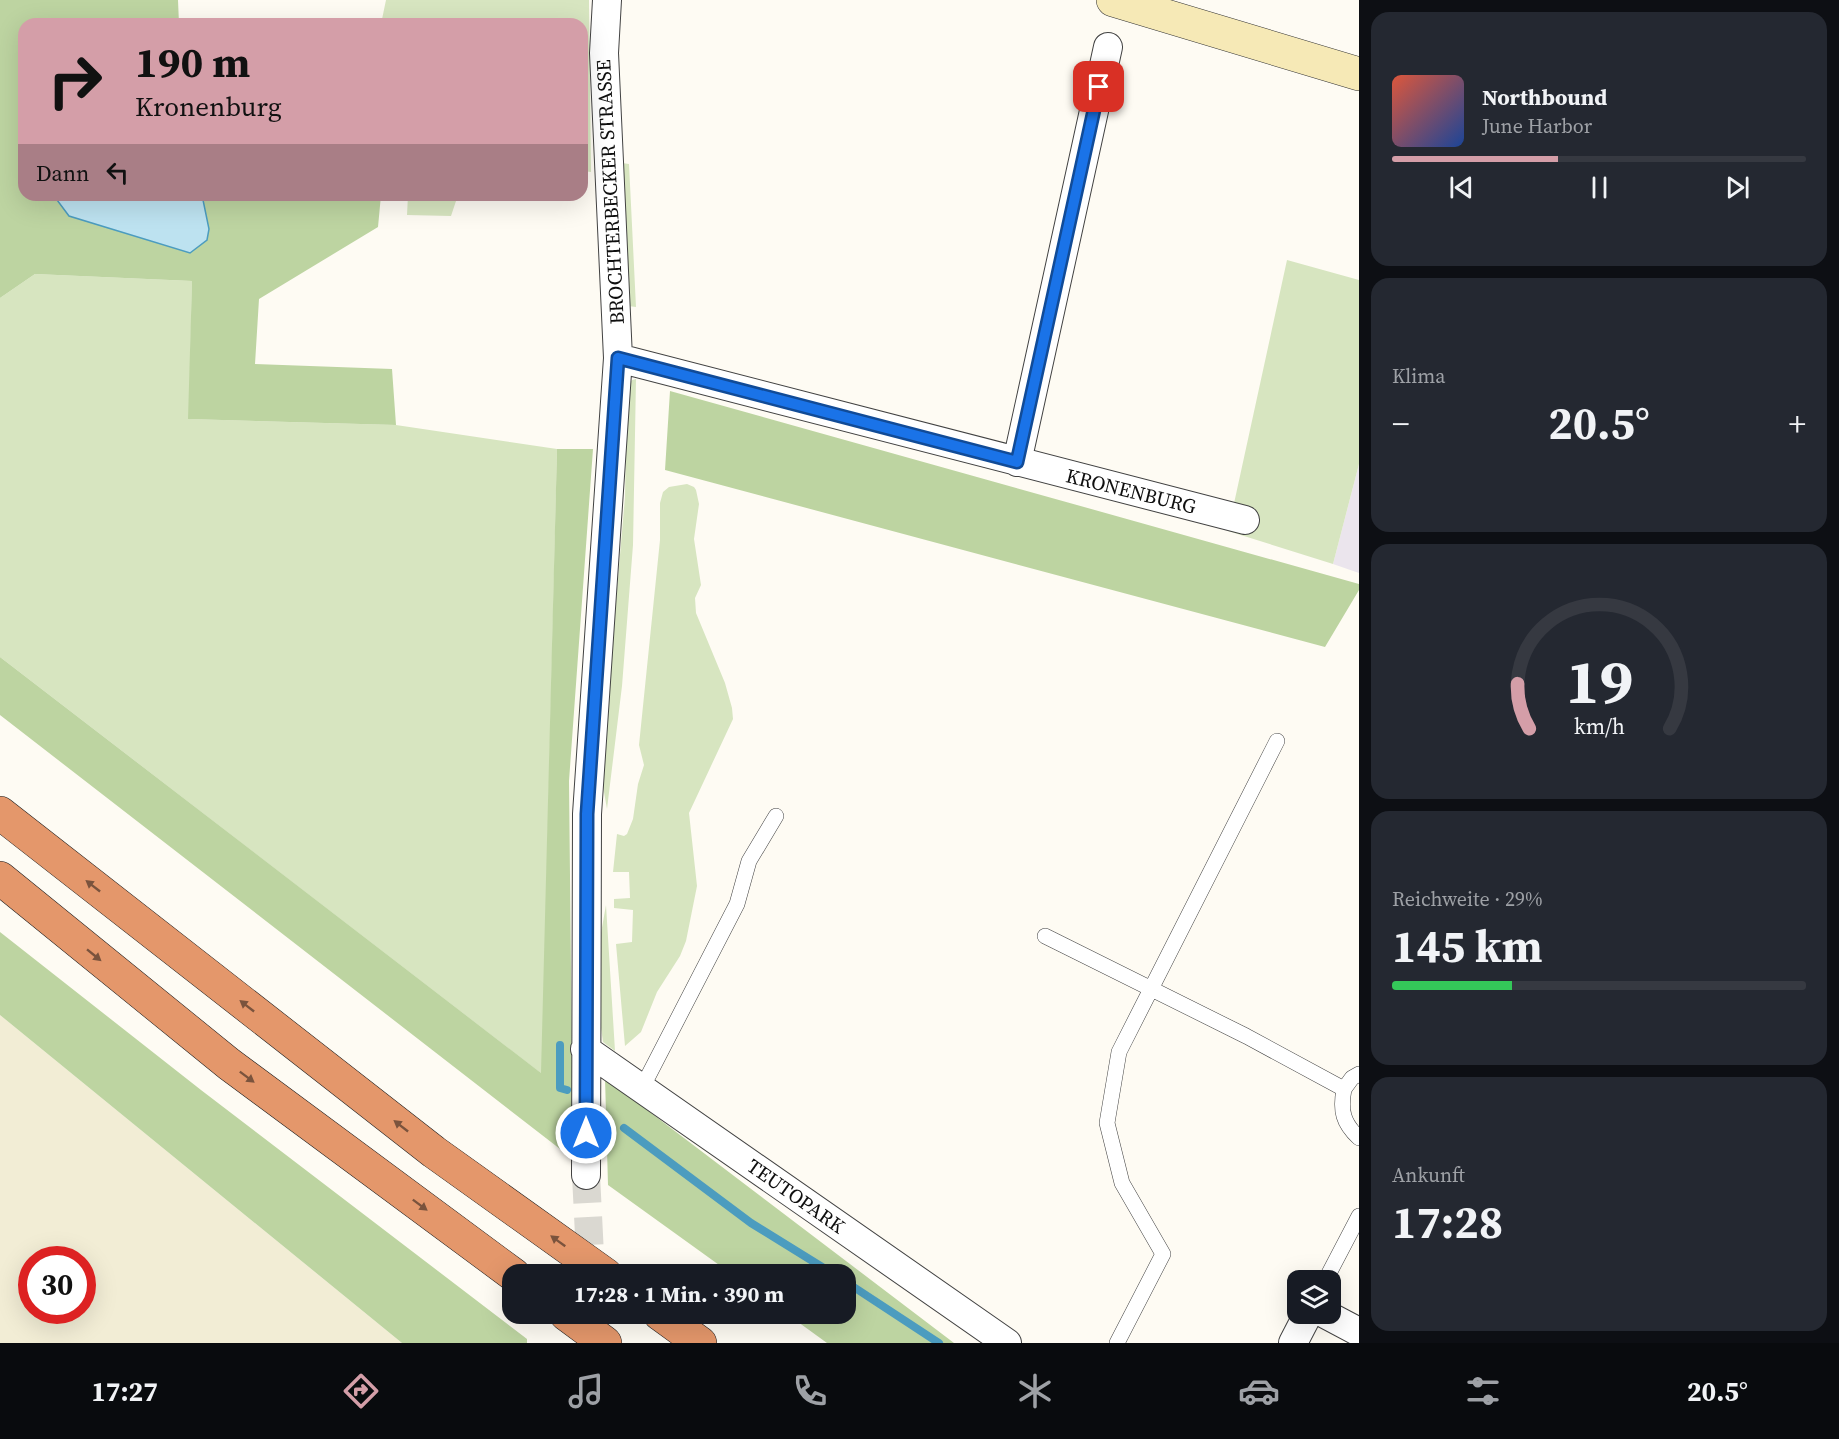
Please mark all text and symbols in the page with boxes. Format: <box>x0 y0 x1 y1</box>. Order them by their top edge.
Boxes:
text: 190 m <box>135 33 250 91</box>
icon: right <box>36 42 114 120</box>
street label: BROCHTERBECKER STRASSE <box>589 59 631 325</box>
pin <box>1073 61 1124 112</box>
icon: arrive <box>1082 70 1115 103</box>
text: Northbound <box>1482 82 1607 112</box>
text: Kronenburg <box>135 88 282 125</box>
text: June Harbor <box>1482 112 1592 140</box>
icon: left <box>101 156 134 189</box>
text: Dann <box>36 158 89 188</box>
icon: previous <box>1445 171 1478 204</box>
icon: pause <box>1583 171 1616 204</box>
icon: next <box>1721 171 1754 204</box>
text: Klima <box>1392 362 1445 390</box>
text: 20.5° <box>1548 392 1650 454</box>
text: − <box>1392 401 1410 446</box>
text: + <box>1789 401 1806 446</box>
street label: KRONENBURG <box>1063 461 1199 521</box>
text: 19 <box>1565 638 1633 724</box>
text: km/h <box>1573 712 1625 741</box>
one-way arrow <box>85 880 101 892</box>
text: Reichweite · 29% <box>1392 885 1543 913</box>
text: 145 km <box>1392 915 1543 977</box>
one-way arrow <box>87 948 102 960</box>
one-way arrow <box>239 999 255 1012</box>
one-way arrow <box>239 1070 254 1082</box>
position arrow <box>554 1101 618 1165</box>
one-way arrow <box>393 1120 408 1132</box>
street label: TEUTOPARK <box>741 1152 851 1240</box>
text: Ankunft <box>1392 1161 1465 1189</box>
text: 17:28 <box>1392 1191 1503 1253</box>
one-way arrow <box>413 1199 428 1211</box>
one-way arrow <box>551 1235 567 1247</box>
speed limit sign: 30 <box>18 1246 96 1324</box>
map controls <box>1287 1270 1341 1324</box>
button: layers <box>1287 1270 1341 1324</box>
text: 17:28 · 1 Min. · 390 m <box>574 1279 784 1309</box>
icon: directions <box>340 1370 382 1412</box>
icon: music <box>565 1370 607 1412</box>
icon: phone <box>789 1370 831 1412</box>
icon: climate <box>1014 1370 1056 1412</box>
icon: car <box>1238 1370 1280 1412</box>
icon: filters <box>1462 1370 1504 1412</box>
text: 17:27 <box>91 1373 158 1410</box>
text: 20.5° <box>1687 1373 1748 1410</box>

